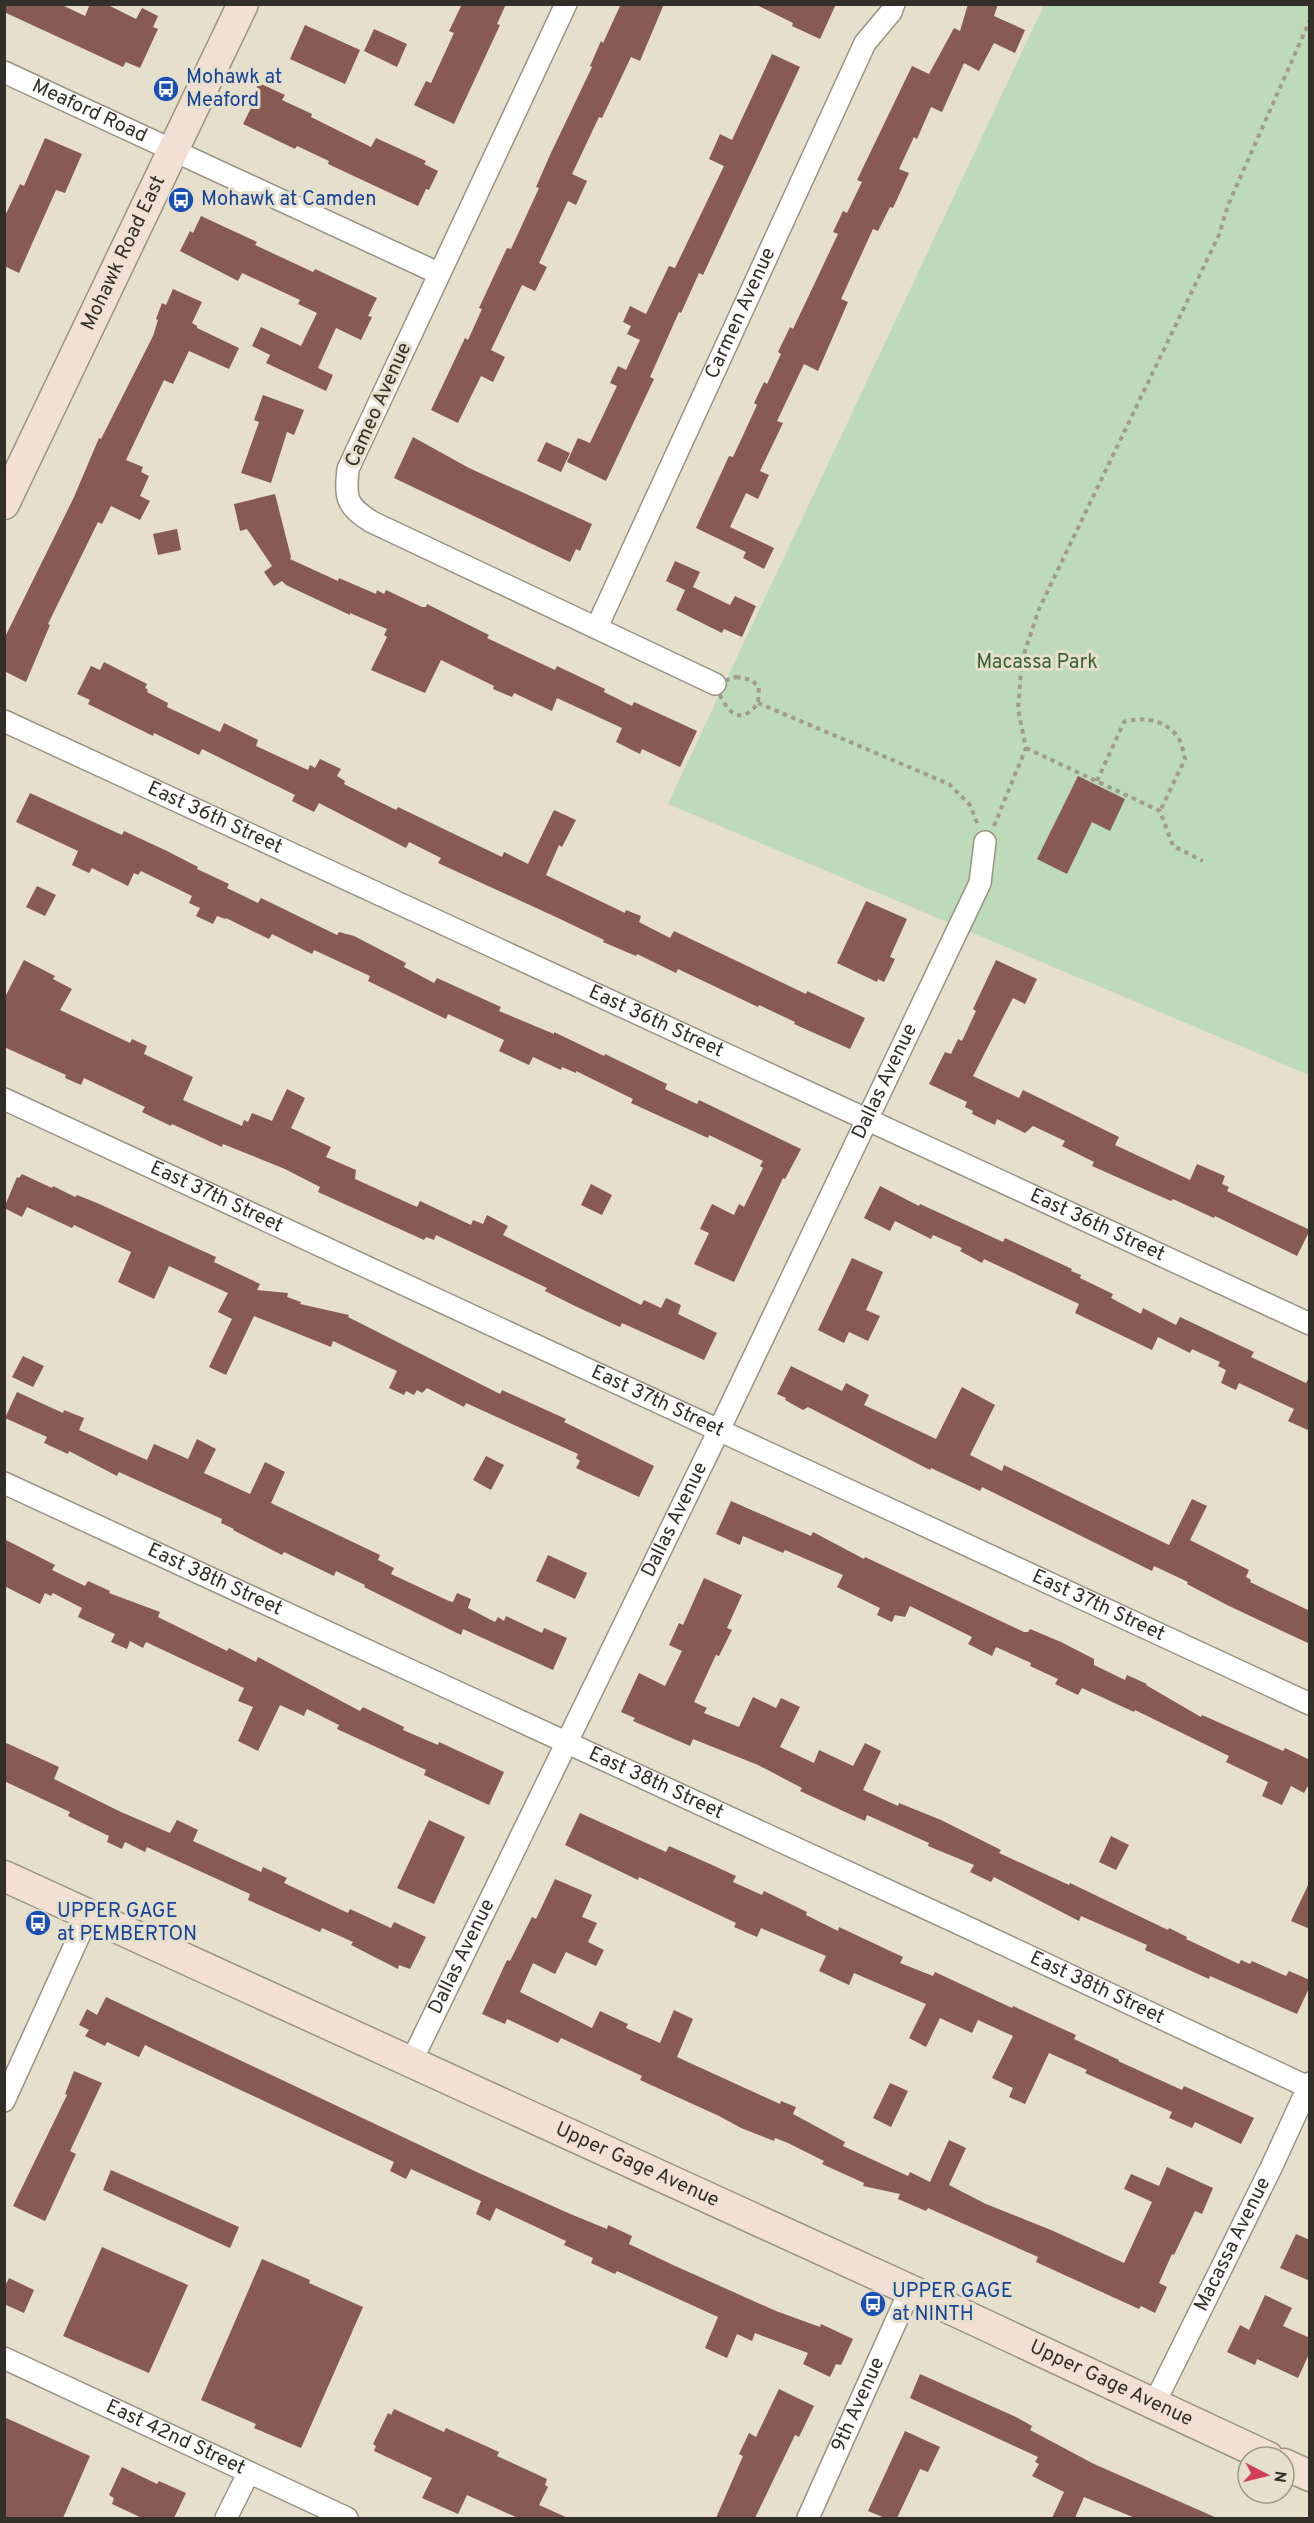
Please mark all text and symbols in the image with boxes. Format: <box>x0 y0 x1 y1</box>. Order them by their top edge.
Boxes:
place label: Mohawk at Meaford <box>186 65 282 114</box>
street label: Meaford Road <box>28 74 151 149</box>
bus stop icon: Mohawk at Meaford <box>151 74 181 104</box>
street label: Mohawk Road East <box>76 171 172 335</box>
bus stop icon: Mohawk at Camden <box>166 185 196 215</box>
place label: Mohawk at Camden <box>201 187 376 213</box>
street label: Carmen Avenue <box>700 244 782 383</box>
street label: Cameo Avenue <box>340 339 418 471</box>
park label: Macassa Park <box>976 650 1098 676</box>
street label: East 36th Street <box>143 776 286 861</box>
street label: East 36th Street <box>584 980 728 1064</box>
street label: Dallas Avenue <box>847 1020 924 1144</box>
street label: East 37th Street <box>146 1155 287 1239</box>
street label: East 36th Street <box>1025 1183 1169 1268</box>
street label: East 37th Street <box>587 1360 728 1444</box>
street label: Dallas Avenue <box>636 1458 714 1582</box>
street label: East 38th Street <box>143 1538 286 1623</box>
street label: East 37th Street <box>1028 1564 1169 1648</box>
street label: East 38th Street <box>584 1741 728 1826</box>
street label: Dallas Avenue <box>423 1895 501 2019</box>
place label: UPPER GAGE at PEMBERTON <box>57 1899 197 1948</box>
bus stop icon: UPPER GAGE at PEMBERTON <box>23 1908 53 1938</box>
street label: East 38th Street <box>1025 1945 1169 2031</box>
street label: Upper Gage Avenue <box>551 2117 723 2214</box>
street label: Macassa Avenue <box>1189 2173 1277 2316</box>
place label: UPPER GAGE at NINTH <box>892 2279 1013 2328</box>
bus stop icon: UPPER GAGE at NINTH <box>858 2289 888 2319</box>
street label: Upper Gage Avenue <box>1025 2335 1197 2433</box>
street label: 9th Avenue <box>826 2353 891 2456</box>
street label: East 42nd Street <box>101 2394 249 2482</box>
north arrow <box>1236 2445 1296 2505</box>
text: N <box>1268 2470 1290 2484</box>

